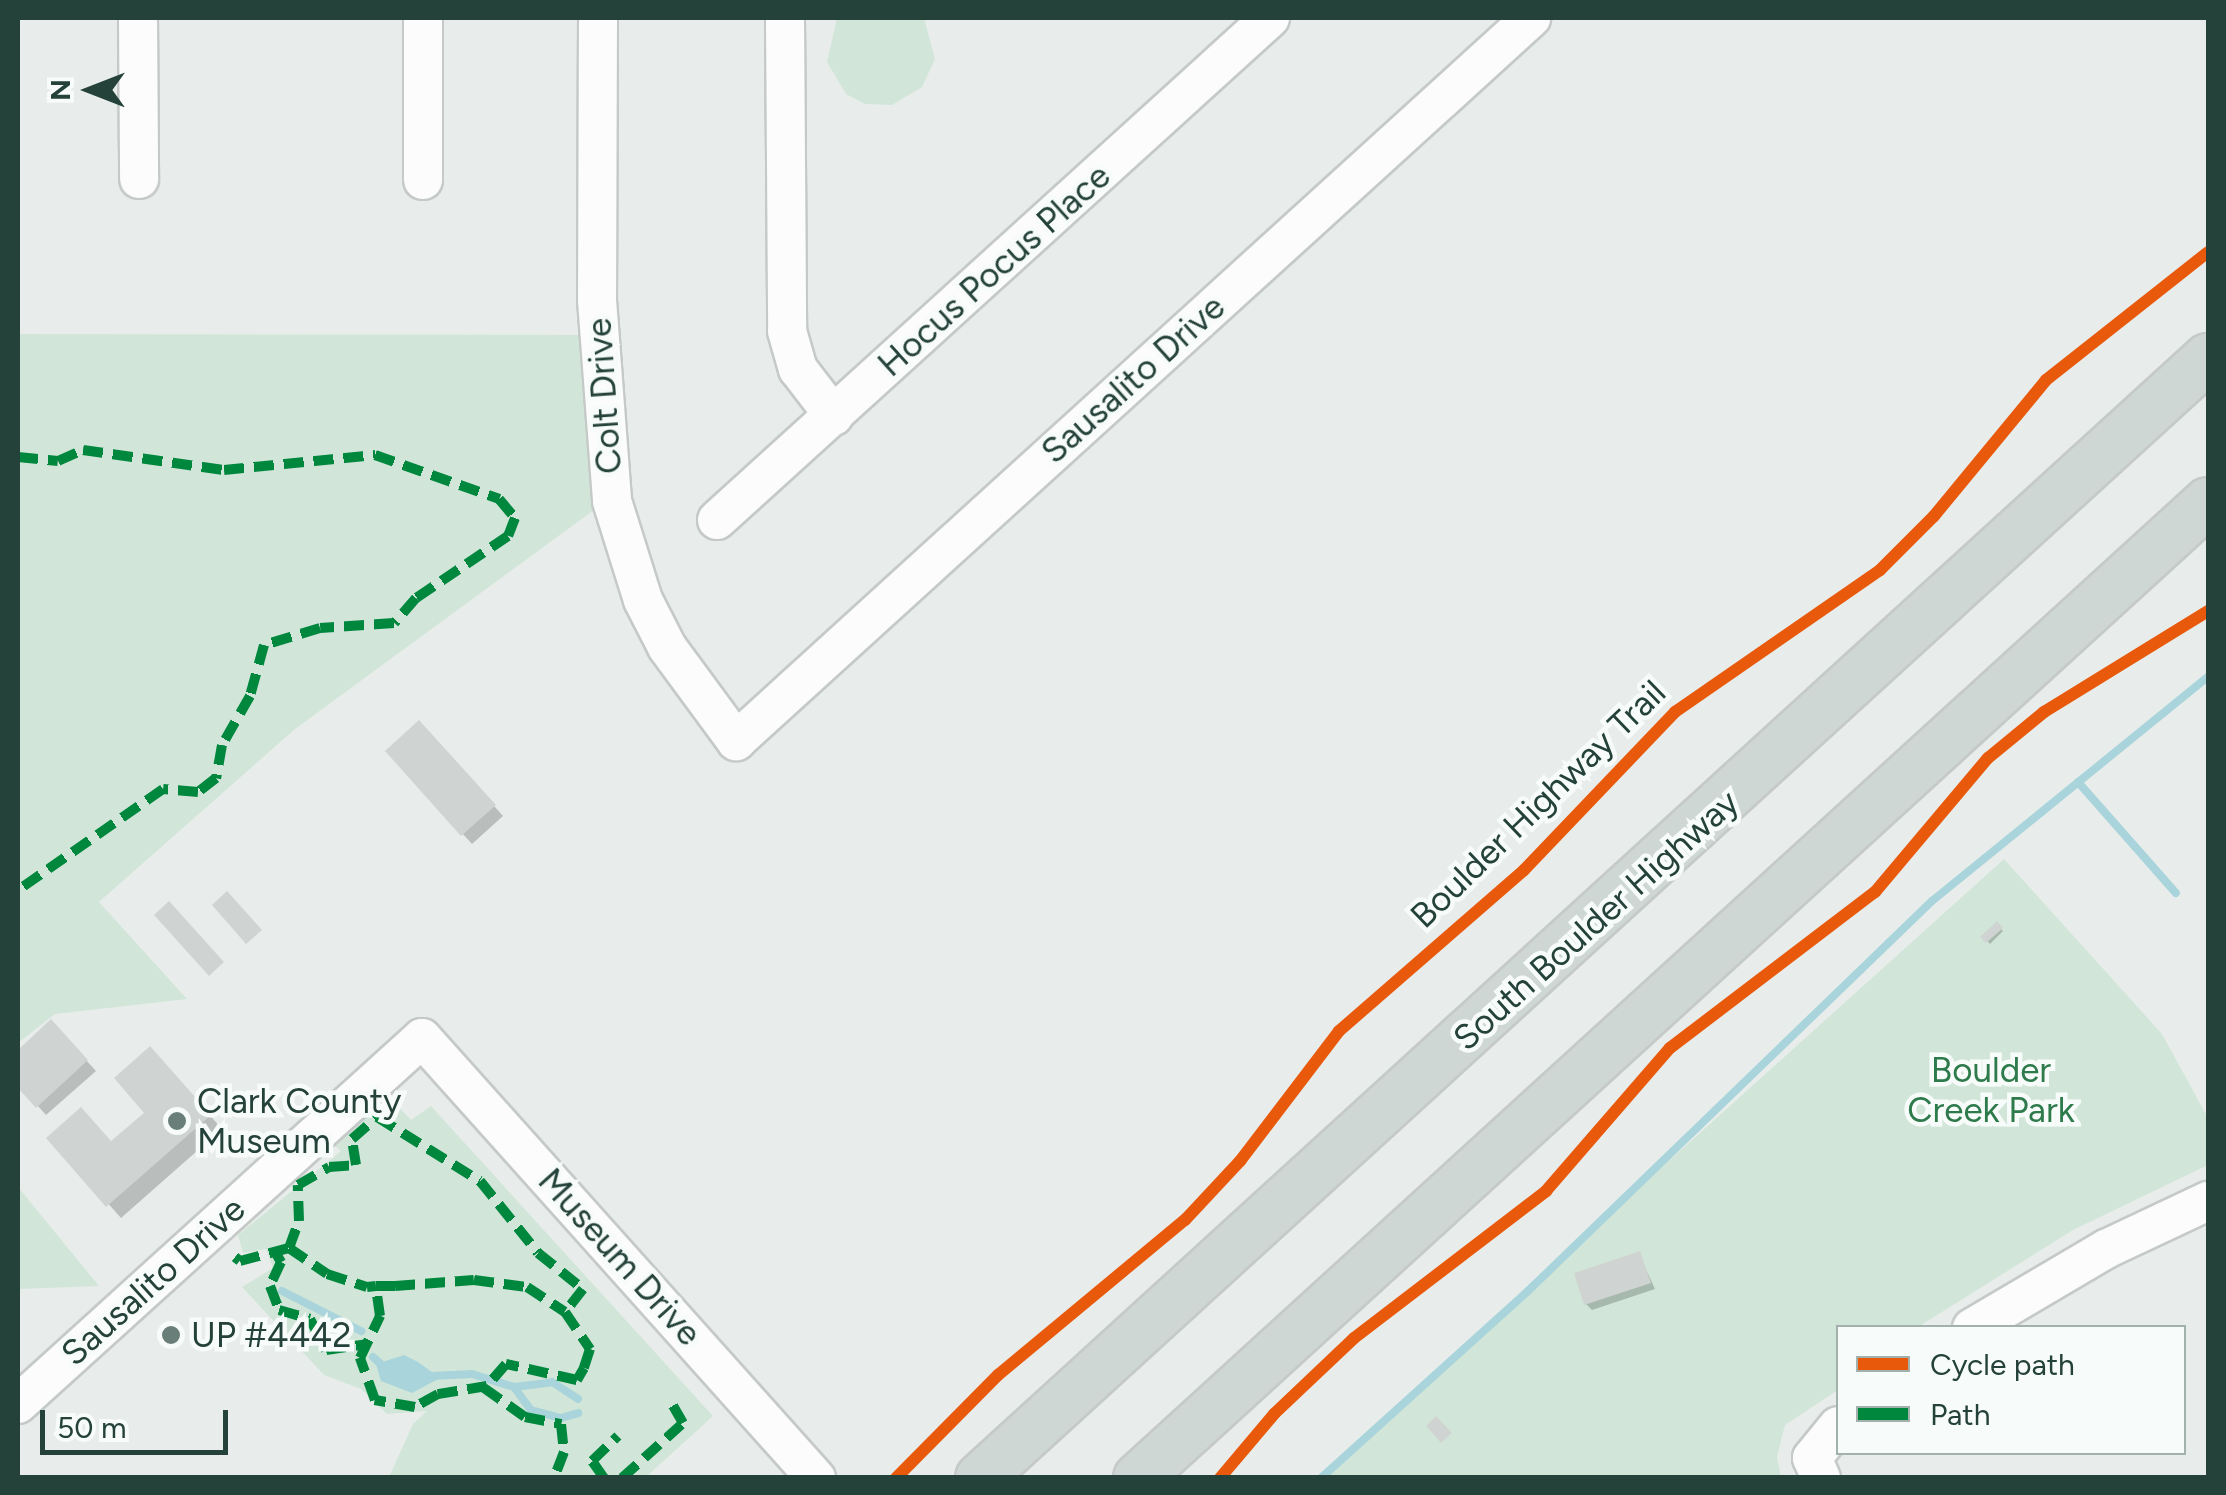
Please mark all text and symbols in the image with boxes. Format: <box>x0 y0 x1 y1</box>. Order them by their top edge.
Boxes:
north arrow <box>40 40 140 140</box>
text: N <box>43 79 77 101</box>
street label: Hocus Pocus Place <box>869 155 1119 385</box>
street label: Sausalito Drive <box>1033 286 1233 472</box>
street label: Colt Drive <box>578 317 630 475</box>
street label: Boulder Highway Trail <box>1402 671 1674 937</box>
street label: South Boulder Highway <box>1445 781 1747 1059</box>
park label: Boulder Creek Park <box>1907 1049 2075 1131</box>
place label: Clark County Museum <box>197 1080 401 1162</box>
marker: Clark County Museum <box>166 1110 188 1132</box>
street label: Museum Drive <box>530 1160 710 1354</box>
street label: Sausalito Drive <box>53 1188 253 1374</box>
place label: UP #4442 <box>191 1314 351 1356</box>
marker: UP #4442 <box>160 1324 182 1346</box>
legend <box>1836 1325 2186 1455</box>
text: Cycle path <box>1930 1346 2075 1383</box>
scale bar <box>45 1390 232 1452</box>
text: Path <box>1930 1396 1990 1433</box>
text: 50 m <box>57 1409 126 1446</box>

